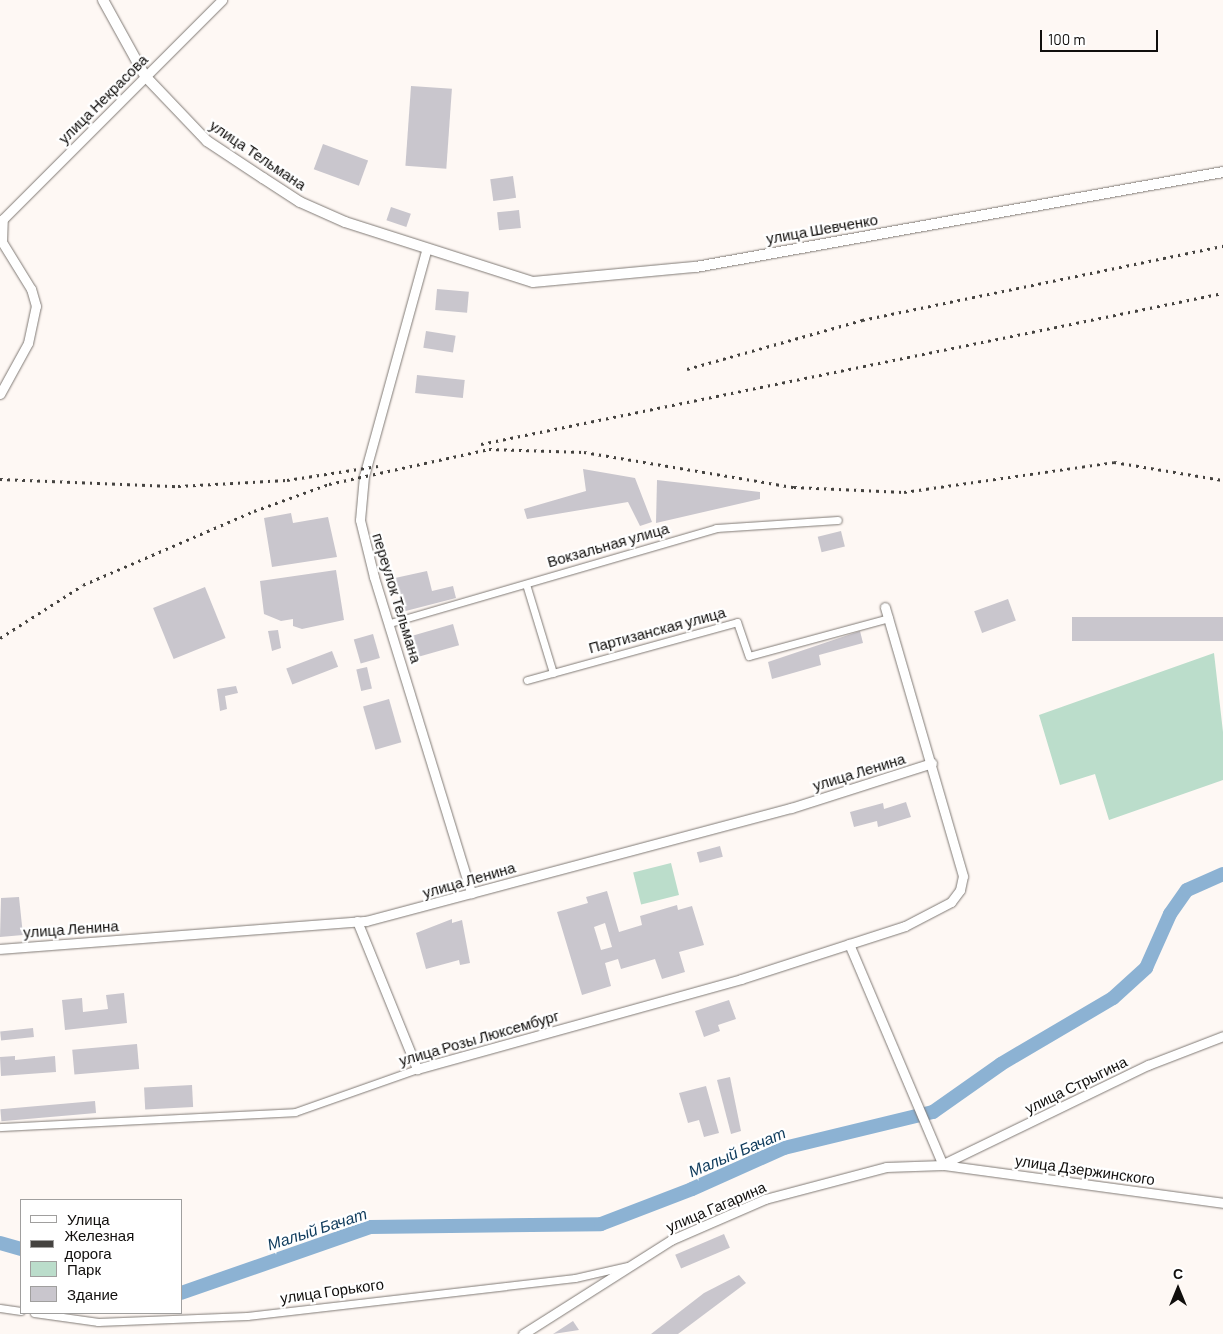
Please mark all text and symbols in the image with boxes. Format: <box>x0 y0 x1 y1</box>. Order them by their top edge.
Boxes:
scale bar <box>1043 20 1160 52</box>
text: 100 m <box>1048 30 1086 48</box>
street label: улица Некрасова <box>55 51 151 147</box>
street label: улица Тельмана <box>206 116 310 194</box>
street label: улица Шевченко <box>765 210 879 248</box>
street label: Вокзальная улица <box>545 519 671 571</box>
street label: переулок Тельмана <box>369 531 425 665</box>
street label: Партизанская улица <box>587 603 727 657</box>
street label: улица Ленина <box>811 749 907 795</box>
street label: улица Ленина <box>421 858 517 902</box>
street label: улица Ленина <box>23 917 119 941</box>
street label: улица Розы Люксембург <box>397 1007 561 1069</box>
street label: улица Стрыгина <box>1022 1052 1130 1118</box>
water label: Малый Бачат <box>685 1123 789 1181</box>
street label: улица Дзержинского <box>1014 1151 1156 1189</box>
street label: улица Гагарина <box>663 1178 769 1236</box>
legend <box>20 1199 182 1314</box>
water label: Малый Бачат <box>265 1204 369 1254</box>
text: Улица <box>67 1210 110 1228</box>
text: Железная дорога <box>64 1226 134 1262</box>
text: Парк <box>67 1260 101 1278</box>
north arrow <box>1153 1264 1203 1314</box>
text: С <box>1173 1265 1183 1282</box>
street label: улица Горького <box>279 1275 385 1307</box>
text: Здание <box>67 1285 118 1303</box>

